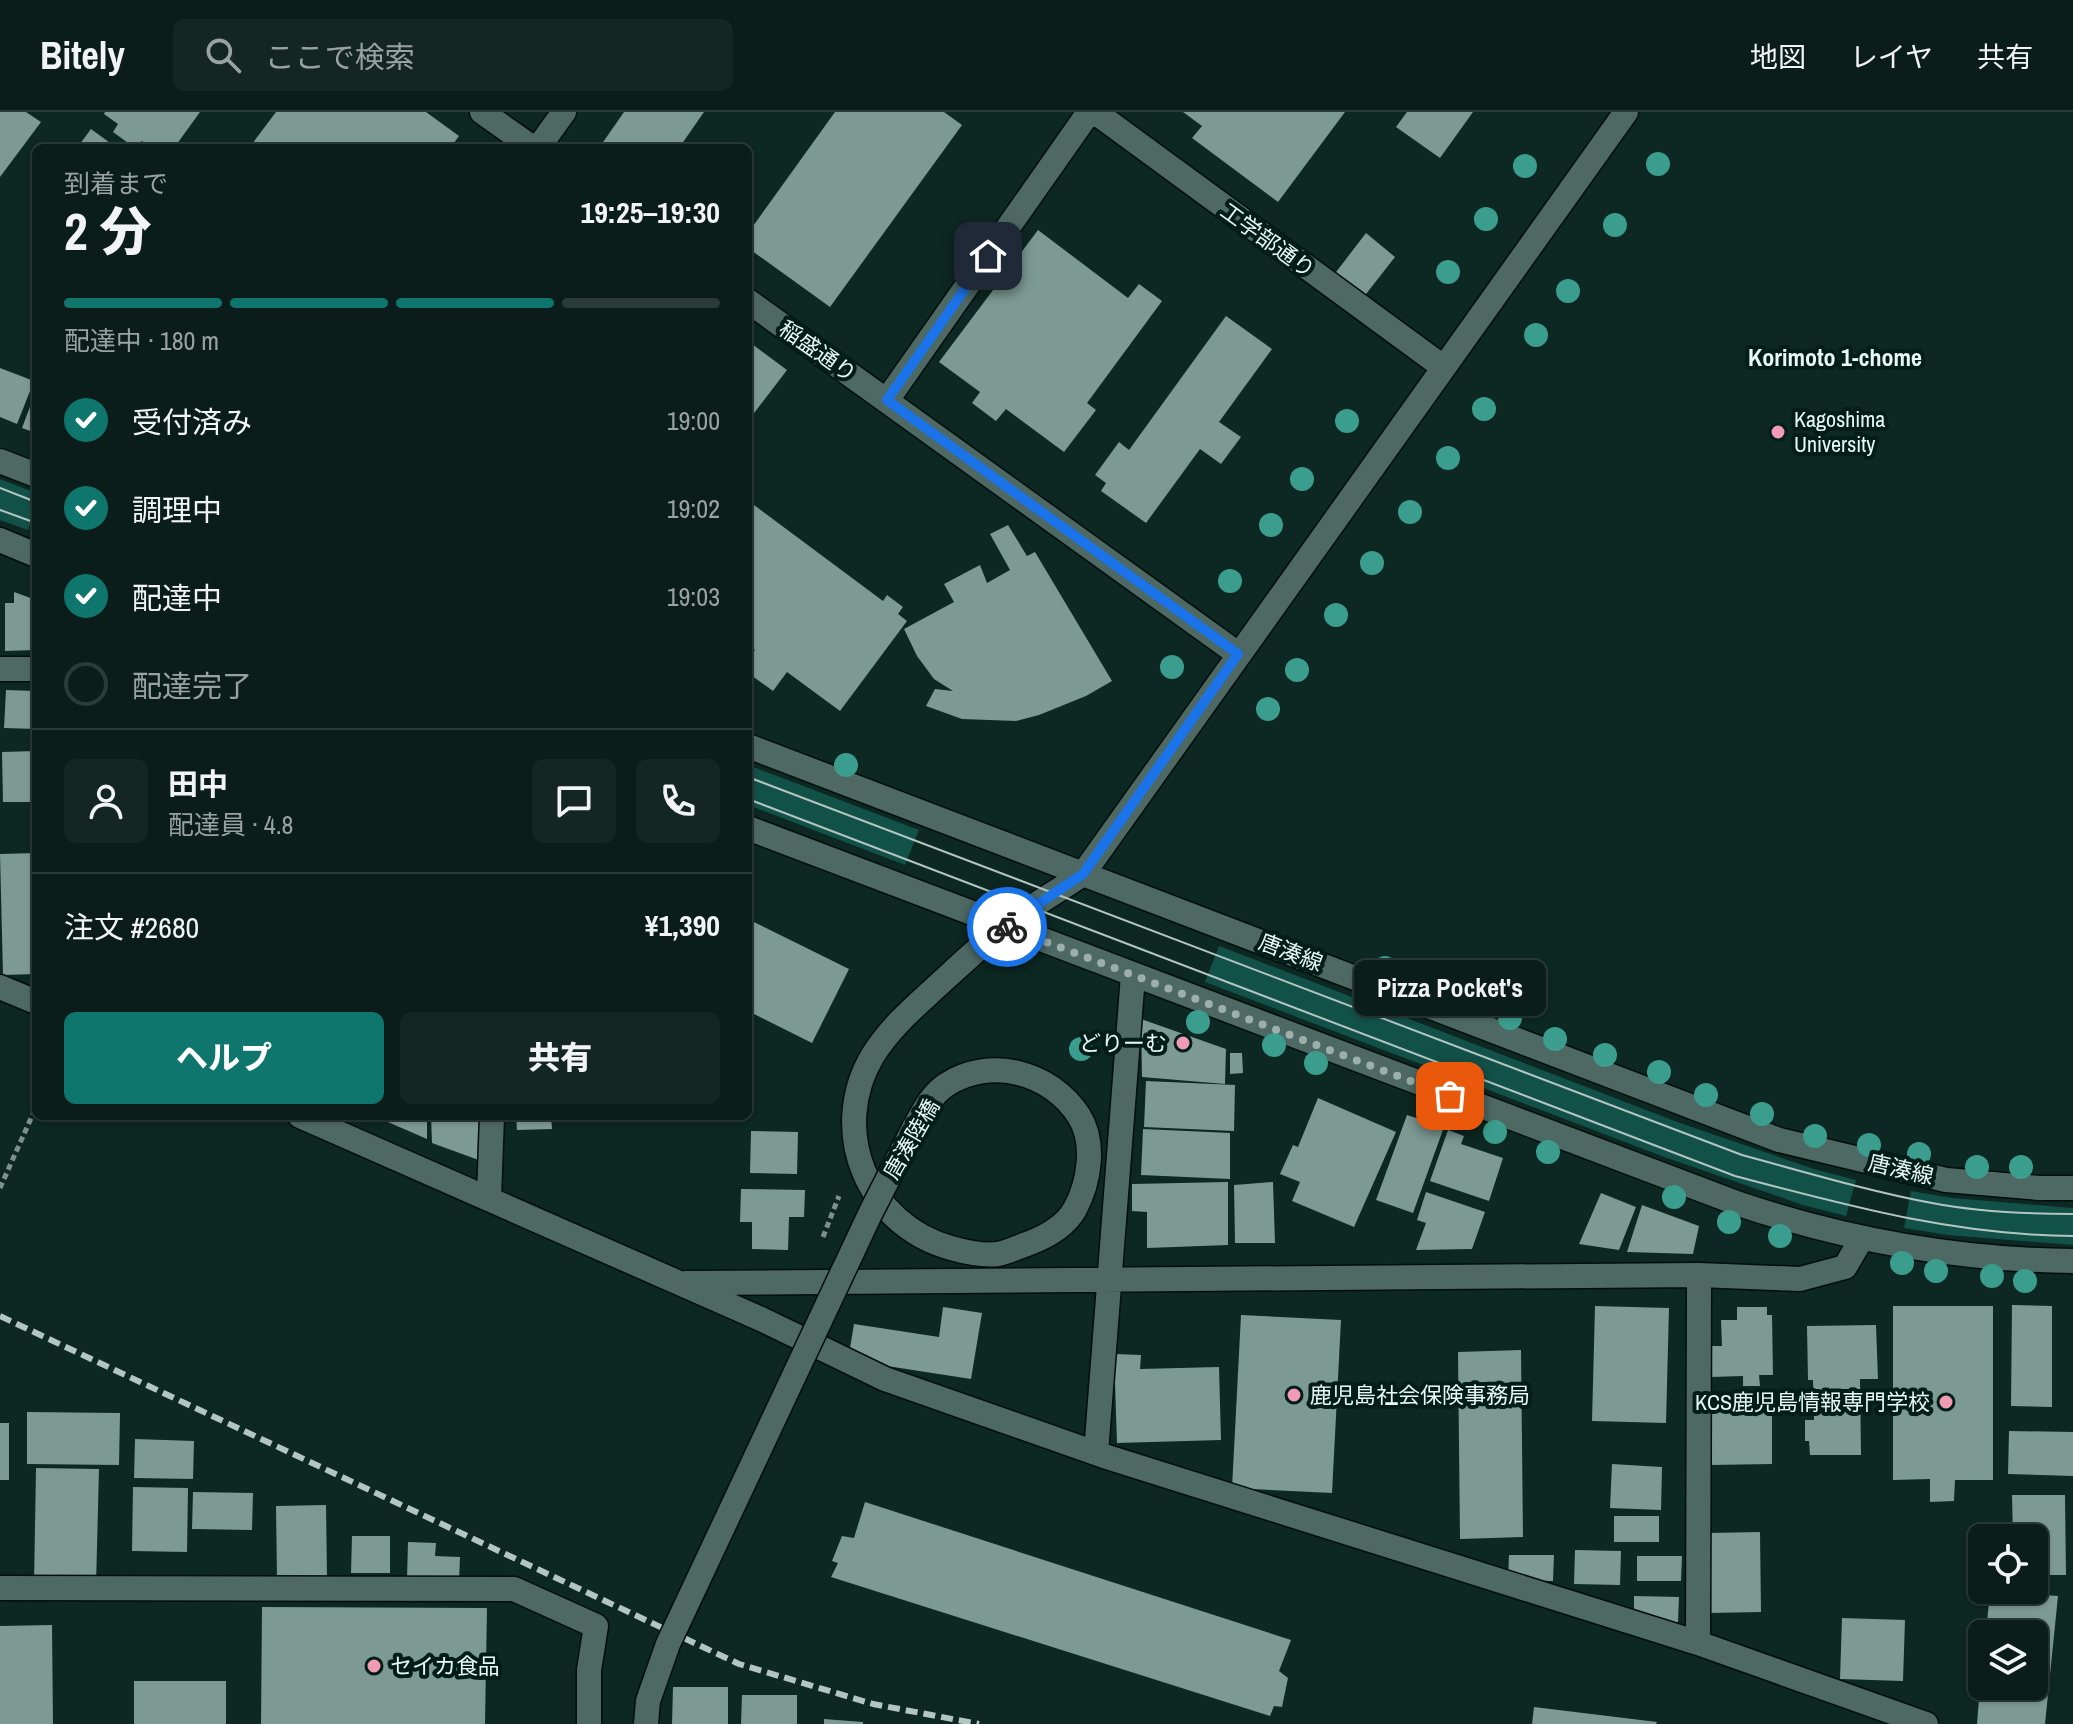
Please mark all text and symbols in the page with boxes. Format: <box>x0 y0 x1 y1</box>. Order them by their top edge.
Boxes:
search box <box>173 19 733 91</box>
text: Bitely <box>40 30 125 81</box>
icon: search <box>201 33 245 77</box>
text: ここで検索 <box>265 37 415 77</box>
text: 地図 <box>1750 38 1806 76</box>
text: レイヤ <box>1850 38 1933 76</box>
text: 共有 <box>1977 38 2033 76</box>
text: 到着まで <box>64 166 168 201</box>
text: 19:25–19:30 <box>581 192 720 232</box>
text: 2 分 <box>64 196 152 266</box>
street label: 工学部通り <box>1215 196 1321 284</box>
pin <box>954 222 1022 290</box>
icon: home <box>966 234 1010 278</box>
street label: 稲盛通り <box>773 313 863 389</box>
text: 配達中 · 180 m <box>64 323 219 358</box>
district label: Korimoto 1-chome <box>1748 341 1922 373</box>
icon: check <box>64 398 108 442</box>
text: 受付済み <box>132 402 252 442</box>
text: 19:00 <box>667 403 720 438</box>
place label: Kagoshima University <box>1794 404 1885 459</box>
marker: Kagoshima University <box>1769 423 1787 441</box>
icon: check <box>64 486 108 530</box>
text: 調理中 <box>132 490 222 530</box>
text: 19:02 <box>667 491 720 526</box>
icon: check <box>64 574 108 618</box>
text: 配達中 <box>132 578 222 618</box>
text: 19:03 <box>667 579 720 614</box>
text: 配達完了 <box>132 666 252 706</box>
button: person <box>64 759 148 843</box>
button: chat <box>532 759 616 843</box>
button: phone <box>636 759 720 843</box>
text: 田中 <box>168 764 228 804</box>
text: 配達員 · 4.8 <box>168 807 293 842</box>
courier <box>967 887 1047 967</box>
text: ¥1,390 <box>645 905 720 945</box>
icon: bike <box>985 905 1029 949</box>
text: 注文 #2680 <box>64 907 199 947</box>
street label: 唐湊線 <box>1255 926 1327 978</box>
callout: Pizza Pocket's <box>1354 960 1546 1016</box>
text: Pizza Pocket's <box>1377 970 1523 1005</box>
button: ヘルプ <box>64 1012 384 1104</box>
button: 共有 <box>400 1012 720 1104</box>
place label: どりーむ <box>1079 1028 1167 1058</box>
marker: どりーむ <box>1174 1034 1192 1052</box>
pin <box>1416 1062 1484 1130</box>
icon: bag <box>1428 1074 1472 1118</box>
street label: 唐湊陸橋 <box>876 1093 946 1185</box>
street label: 唐湊線 <box>1865 1147 1937 1191</box>
place label: 鹿児島社会保険事務局 <box>1310 1380 1530 1410</box>
marker: 鹿児島社会保険事務局 <box>1285 1386 1303 1404</box>
place label: KCS鹿児島情報専門学校 <box>1695 1387 1930 1417</box>
marker: KCS鹿児島情報専門学校 <box>1937 1393 1955 1411</box>
map controls <box>1968 1524 2048 1700</box>
button: locate <box>1968 1524 2048 1604</box>
button: layers <box>1968 1620 2048 1700</box>
place label: セイカ食品 <box>390 1651 500 1681</box>
marker: セイカ食品 <box>365 1657 383 1675</box>

